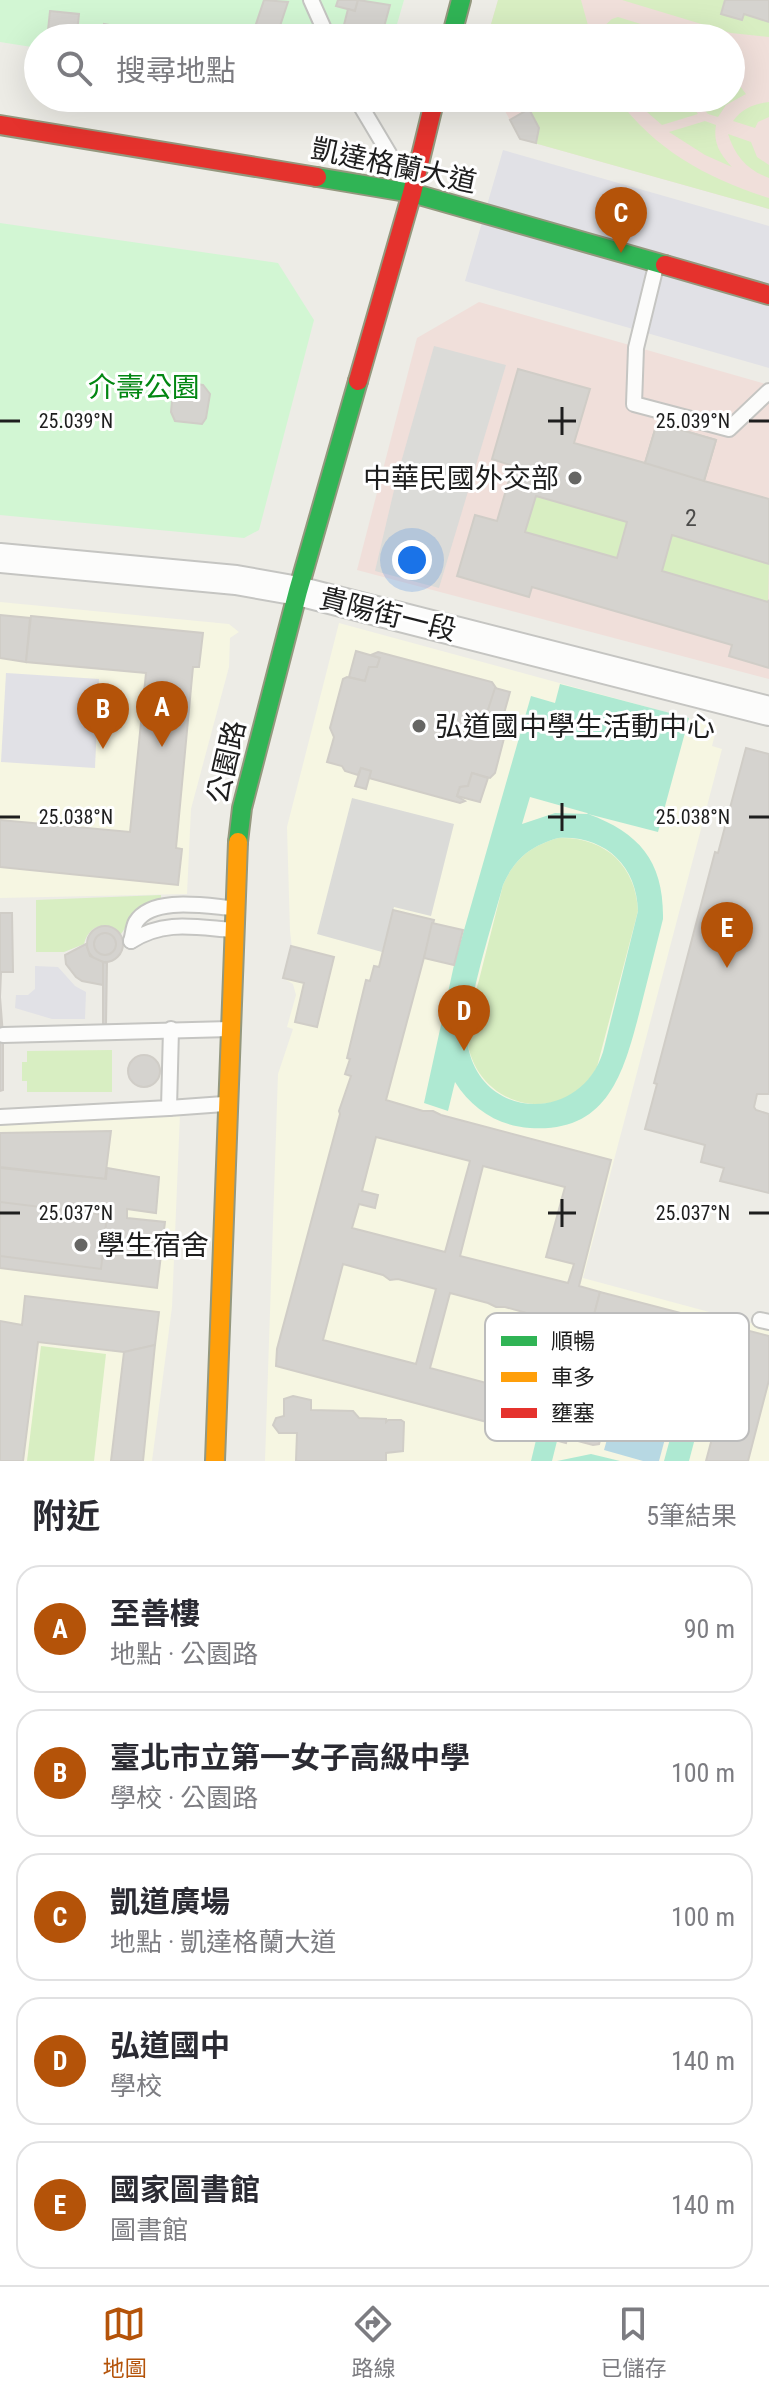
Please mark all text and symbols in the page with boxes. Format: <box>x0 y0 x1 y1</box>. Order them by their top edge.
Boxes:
search box <box>24 24 745 112</box>
icon: search <box>52 46 96 90</box>
text: 搜尋地點 <box>116 53 236 88</box>
street label: 凱達格蘭大道 <box>308 132 479 199</box>
pin: C <box>595 187 647 253</box>
park label: 介壽公園 <box>88 371 200 404</box>
text: 25.039°N <box>39 409 113 433</box>
text: 25.039°N <box>656 409 730 433</box>
place label: 中華民國外交部 <box>363 462 559 495</box>
marker: 中華民國外交部 <box>566 469 584 487</box>
house number: 2 <box>685 504 697 532</box>
your location <box>392 540 432 580</box>
street label: 貴陽街一段 <box>316 582 460 647</box>
pin: A <box>136 681 188 747</box>
pin: B <box>77 683 129 749</box>
place label: 弘道國中學生活動中心 <box>435 710 715 743</box>
street label: 公園路 <box>201 717 252 807</box>
marker: 弘道國中學生活動中心 <box>410 717 428 735</box>
text: 25.038°N <box>39 805 113 829</box>
text: 25.038°N <box>656 805 730 829</box>
pin: E <box>701 902 753 968</box>
pin: D <box>438 985 490 1051</box>
text: 25.037°N <box>39 1201 113 1225</box>
text: 25.037°N <box>656 1201 730 1225</box>
place label: 學生宿舍 <box>97 1229 209 1262</box>
marker: 學生宿舍 <box>72 1236 90 1254</box>
legend <box>485 1313 749 1441</box>
text: 順暢 <box>551 1329 595 1354</box>
text: 車多 <box>551 1365 595 1390</box>
text: 壅塞 <box>551 1401 595 1426</box>
text: 附近 <box>32 1496 100 1536</box>
text: 5筆結果 <box>646 1501 737 1531</box>
text: 至善樓 <box>110 1596 200 1631</box>
text: A <box>52 1614 68 1644</box>
text: 90 m <box>684 1614 735 1644</box>
text: 地點 · 公園路 <box>110 1639 258 1669</box>
text: 臺北市立第一女子高級中學 <box>110 1740 470 1775</box>
text: B <box>53 1758 67 1788</box>
text: 100 m <box>671 1758 735 1788</box>
text: 學校 · 公園路 <box>110 1783 258 1813</box>
text: 凱道廣場 <box>110 1884 230 1919</box>
text: C <box>53 1902 67 1932</box>
text: 100 m <box>671 1902 735 1932</box>
text: 地點 · 凱達格蘭大道 <box>110 1927 336 1957</box>
text: 弘道國中 <box>110 2028 230 2063</box>
text: D <box>53 2046 67 2076</box>
text: 140 m <box>671 2046 735 2076</box>
text: 學校 <box>110 2071 162 2101</box>
text: 國家圖書館 <box>110 2172 260 2207</box>
text: E <box>54 2190 66 2220</box>
text: 140 m <box>671 2190 735 2220</box>
text: 圖書館 <box>110 2215 188 2245</box>
tab: 地圖 <box>102 2302 147 2382</box>
tab: 路線 <box>351 2302 396 2382</box>
tab: 已儲存 <box>600 2302 667 2382</box>

